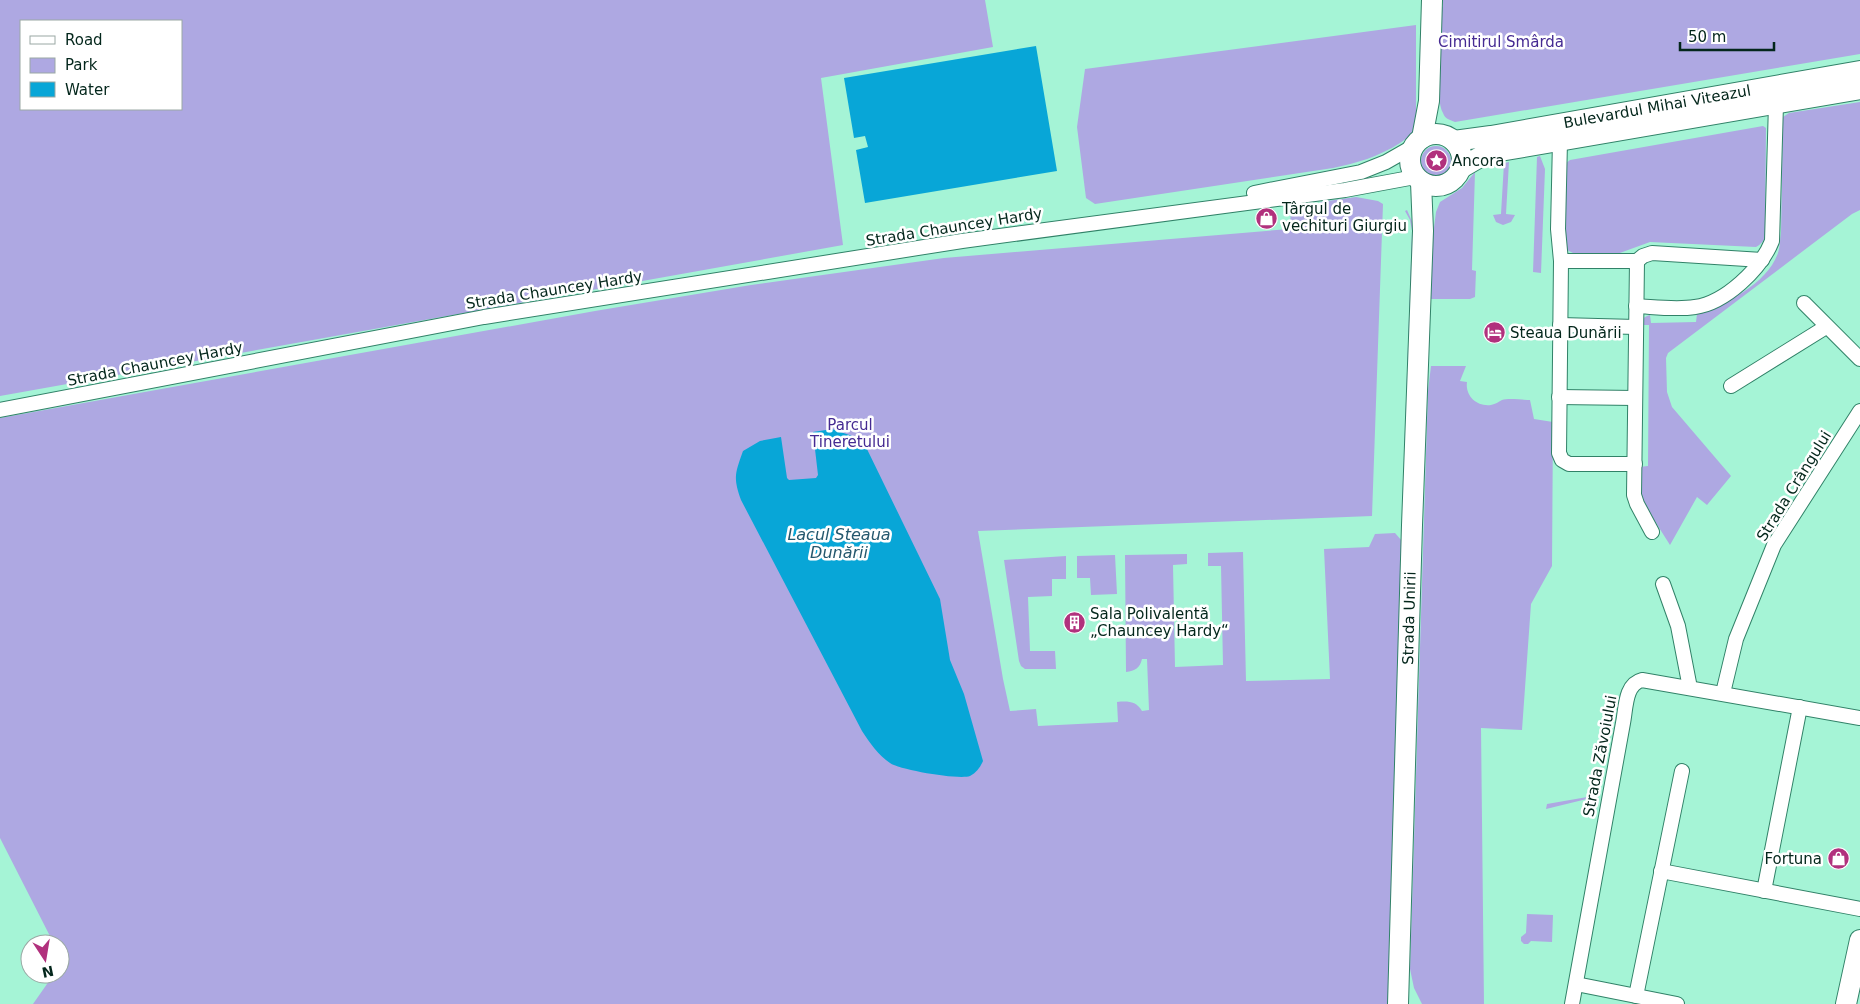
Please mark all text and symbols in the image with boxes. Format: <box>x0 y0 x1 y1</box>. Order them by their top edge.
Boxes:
legend <box>20 20 182 110</box>
scale bar <box>1680 20 1774 52</box>
text: 50 m <box>1688 28 1726 46</box>
text: Road <box>65 31 103 49</box>
park label: Cimitirul Smârda <box>1438 33 1564 51</box>
text: Park <box>65 56 98 74</box>
text: Water <box>65 81 110 99</box>
street label: Bulevardul Mihai Viteazul <box>1562 81 1752 132</box>
place icon: Ancora <box>1424 149 1448 173</box>
place label: Ancora <box>1452 152 1505 170</box>
place label: Târgul de vechituri Giurgiu <box>1281 200 1407 235</box>
street label: Strada Chauncey Hardy <box>865 204 1044 250</box>
shop icon: Târgul de vechituri Giurgiu <box>1254 206 1278 230</box>
street label: Strada Chauncey Hardy <box>465 267 644 313</box>
hotel icon: Steaua Dunării <box>1482 321 1506 345</box>
place label: Steaua Dunării <box>1510 324 1622 342</box>
street label: Strada Chauncey Hardy <box>66 338 244 390</box>
park label: Parcul Tineretului <box>809 416 890 451</box>
street label: Strada Crângului <box>1753 428 1835 544</box>
water label: Lacul Steaua Dunării <box>787 525 891 562</box>
street label: Strada Unirii <box>1399 571 1420 665</box>
place label: Sala Polivalentă „Chauncey Hardy“ <box>1090 605 1229 640</box>
building icon: Sala Polivalentă „Chauncey Hardy“ <box>1062 611 1086 635</box>
street label: Strada Zăvoiului <box>1579 694 1621 818</box>
shop icon: Fortuna <box>1826 847 1850 871</box>
place label: Fortuna <box>1764 850 1822 868</box>
north arrow <box>20 934 70 984</box>
text: N <box>40 963 55 981</box>

